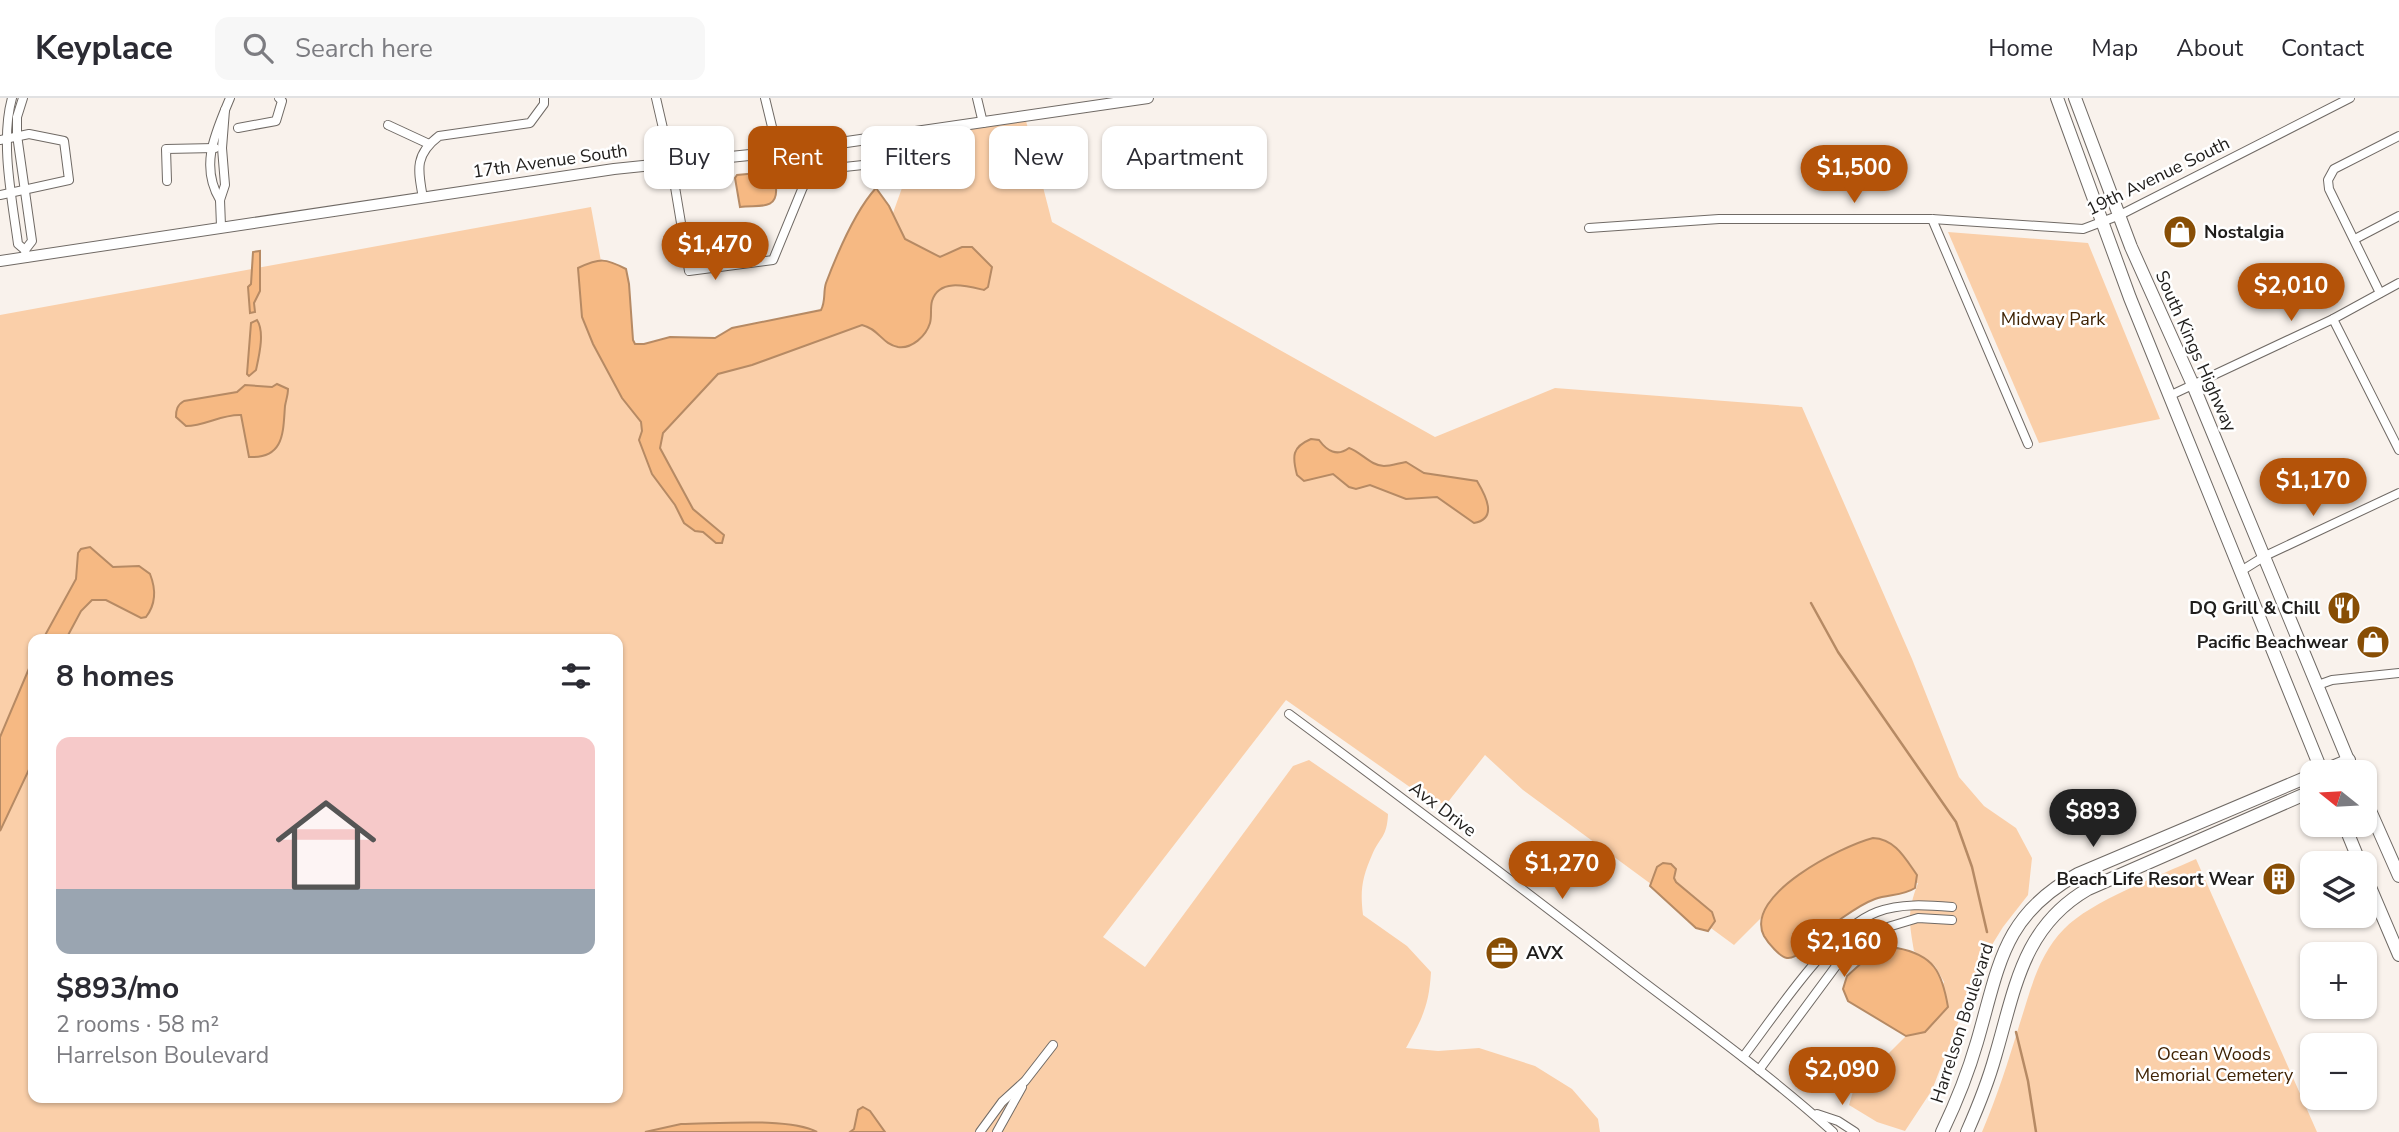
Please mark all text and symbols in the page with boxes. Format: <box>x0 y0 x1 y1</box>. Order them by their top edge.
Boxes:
search box <box>215 17 705 80</box>
text: Keyplace <box>35 26 173 71</box>
icon: search <box>239 29 277 67</box>
text: Search here <box>295 31 433 66</box>
text: Home <box>1988 32 2053 64</box>
text: Map <box>2091 32 2138 64</box>
text: About <box>2176 32 2243 64</box>
text: Contact <box>2281 32 2364 64</box>
chip: Buy <box>644 126 734 189</box>
chip: Rent <box>748 126 847 189</box>
chip: Filters <box>861 126 975 189</box>
chip: New <box>989 126 1088 189</box>
chip: Apartment <box>1102 126 1267 189</box>
street label: 19th Avenue South <box>2082 131 2234 221</box>
street label: 17th Avenue South <box>471 138 629 184</box>
pin: $1,500 <box>1797 146 1911 205</box>
text: $1,500 <box>1817 152 1891 183</box>
shop icon: Nostalgia <box>2161 213 2199 251</box>
place label: Nostalgia <box>2204 220 2284 244</box>
pin: $1,470 <box>658 222 772 282</box>
text: $1,470 <box>678 229 752 260</box>
pin: $2,010 <box>2234 264 2348 323</box>
street label: South Kings Highway <box>2150 267 2243 436</box>
text: $2,010 <box>2254 270 2328 301</box>
park label: Midway Park <box>2001 307 2106 331</box>
pin: $1,170 <box>2256 458 2370 518</box>
text: $1,170 <box>2276 465 2350 496</box>
restaurant icon: DQ Grill & Chill <box>2325 589 2363 627</box>
place label: DQ Grill & Chill <box>2189 596 2320 620</box>
shop icon: Pacific Beachwear <box>2354 623 2392 661</box>
place label: Pacific Beachwear <box>2197 630 2348 654</box>
text: 8 homes <box>56 656 174 697</box>
icon: filters <box>557 657 595 695</box>
north arrow <box>2300 760 2376 836</box>
map controls <box>2300 760 2377 1110</box>
street label: Avx Drive <box>1404 776 1482 842</box>
icon: home <box>263 782 389 908</box>
pin: $893 <box>2052 790 2134 849</box>
text: $893 <box>2065 796 2121 827</box>
pin: $1,270 <box>1505 842 1619 901</box>
text: $1,270 <box>1525 848 1599 879</box>
button: layers <box>2300 851 2377 928</box>
building icon: Beach Life Resort Wear <box>2260 860 2298 898</box>
place label: Beach Life Resort Wear <box>2057 867 2254 891</box>
pin: $2,160 <box>1787 920 1901 979</box>
text: $2,160 <box>1807 926 1881 957</box>
office icon: AVX <box>1483 934 1521 972</box>
street label: Harrelson Boulevard <box>1925 940 1999 1106</box>
place label: AVX <box>1526 941 1564 965</box>
button: + <box>2300 942 2377 1019</box>
text: $893/mo <box>56 968 179 1009</box>
text: 2 rooms · 58 m² <box>56 1009 219 1040</box>
button: − <box>2300 1033 2377 1110</box>
text: Harrelson Boulevard <box>56 1040 269 1071</box>
park label: Ocean Woods Memorial Cemetery <box>2135 1042 2294 1087</box>
pin: $2,090 <box>1785 1048 1899 1107</box>
text: $2,090 <box>1805 1054 1879 1085</box>

